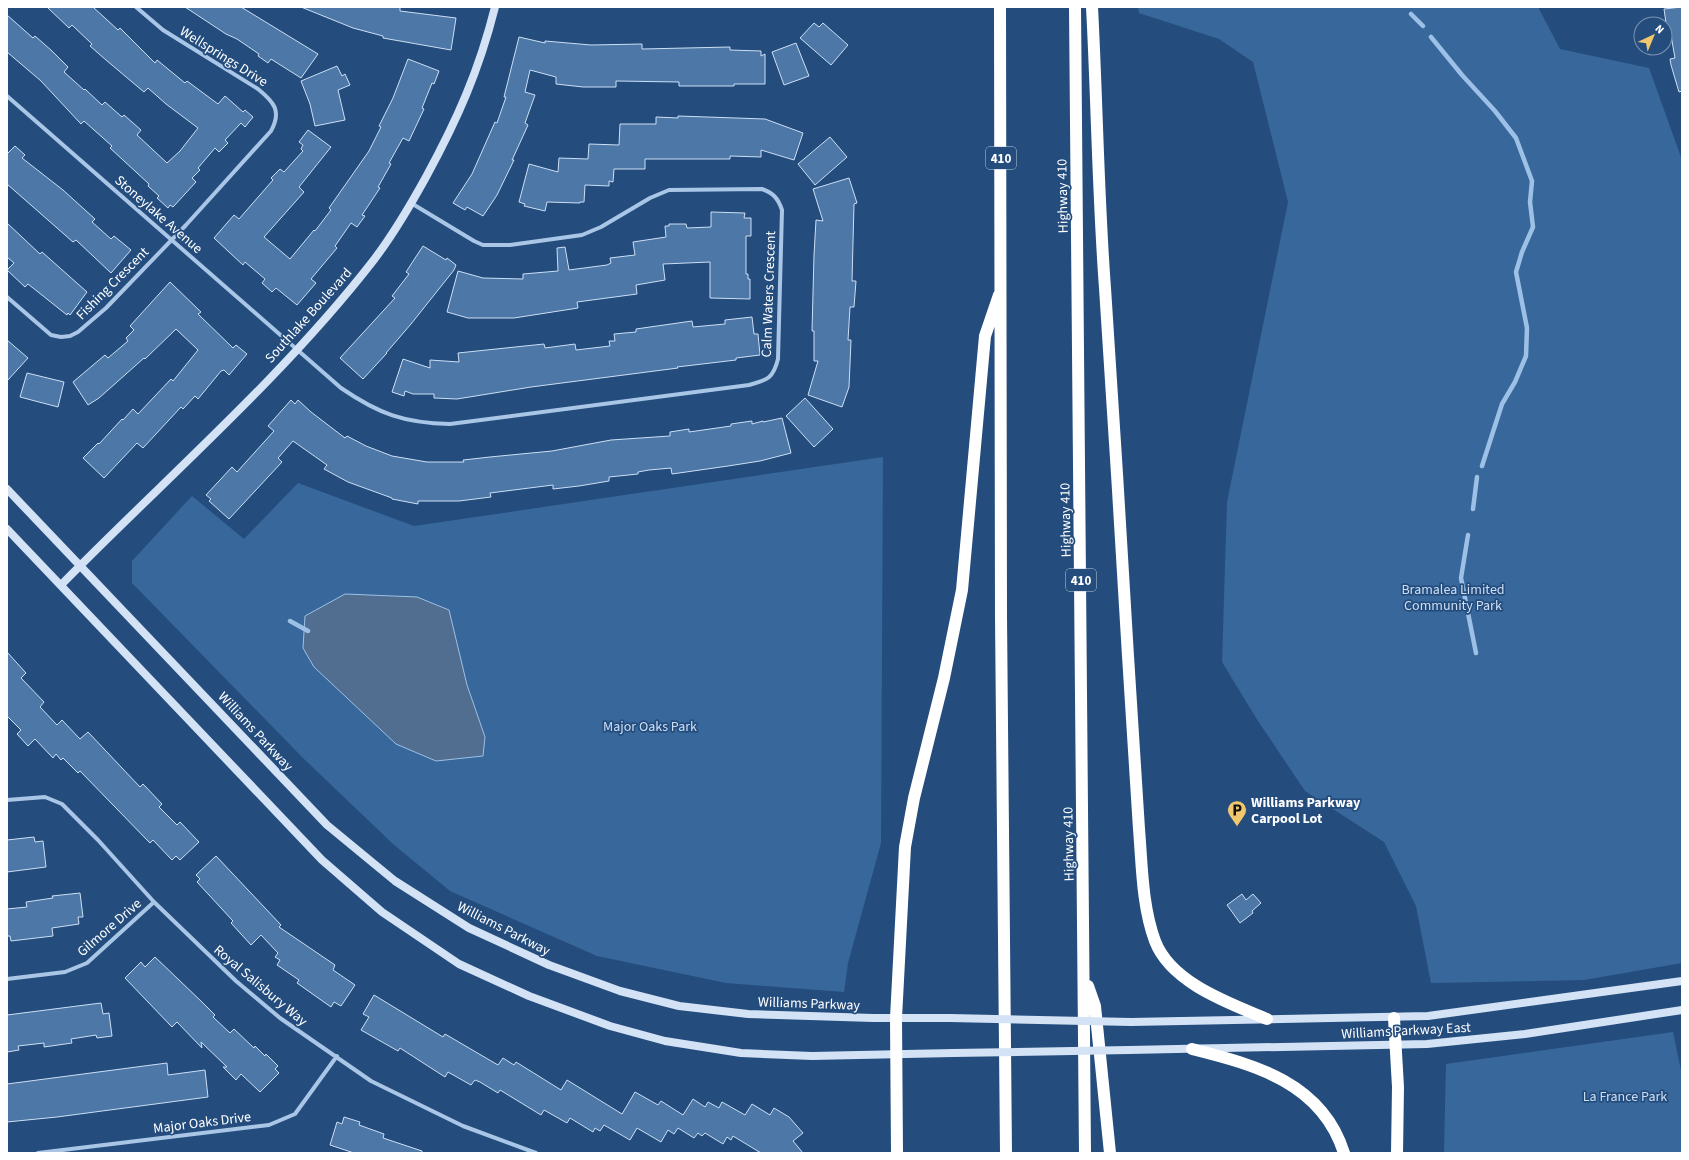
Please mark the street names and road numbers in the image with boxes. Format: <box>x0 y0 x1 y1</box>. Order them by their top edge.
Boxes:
street label: Wellsprings Drive <box>175 22 272 92</box>
road number: 410 <box>986 147 1016 169</box>
street label: Highway 410 <box>1052 159 1074 233</box>
street label: Stoneylake Avenue <box>110 171 207 259</box>
street label: Calm Waters Crescent <box>757 230 781 358</box>
street label: Fishing Crescent <box>72 243 154 325</box>
street label: Southlake Boulevard <box>261 264 357 368</box>
street label: Highway 410 <box>1055 483 1077 557</box>
road number: 410 <box>1066 569 1096 591</box>
street label: Williams Parkway <box>213 688 298 776</box>
street label: Highway 410 <box>1058 807 1080 881</box>
street label: Gilmore Drive <box>73 894 146 961</box>
street label: Williams Parkway <box>454 897 554 961</box>
street label: Royal Salisbury Way <box>209 941 312 1031</box>
street label: Williams Parkway <box>758 992 861 1016</box>
street label: Williams Parkway East <box>1341 1018 1472 1044</box>
street label: Major Oaks Drive <box>152 1107 252 1139</box>

